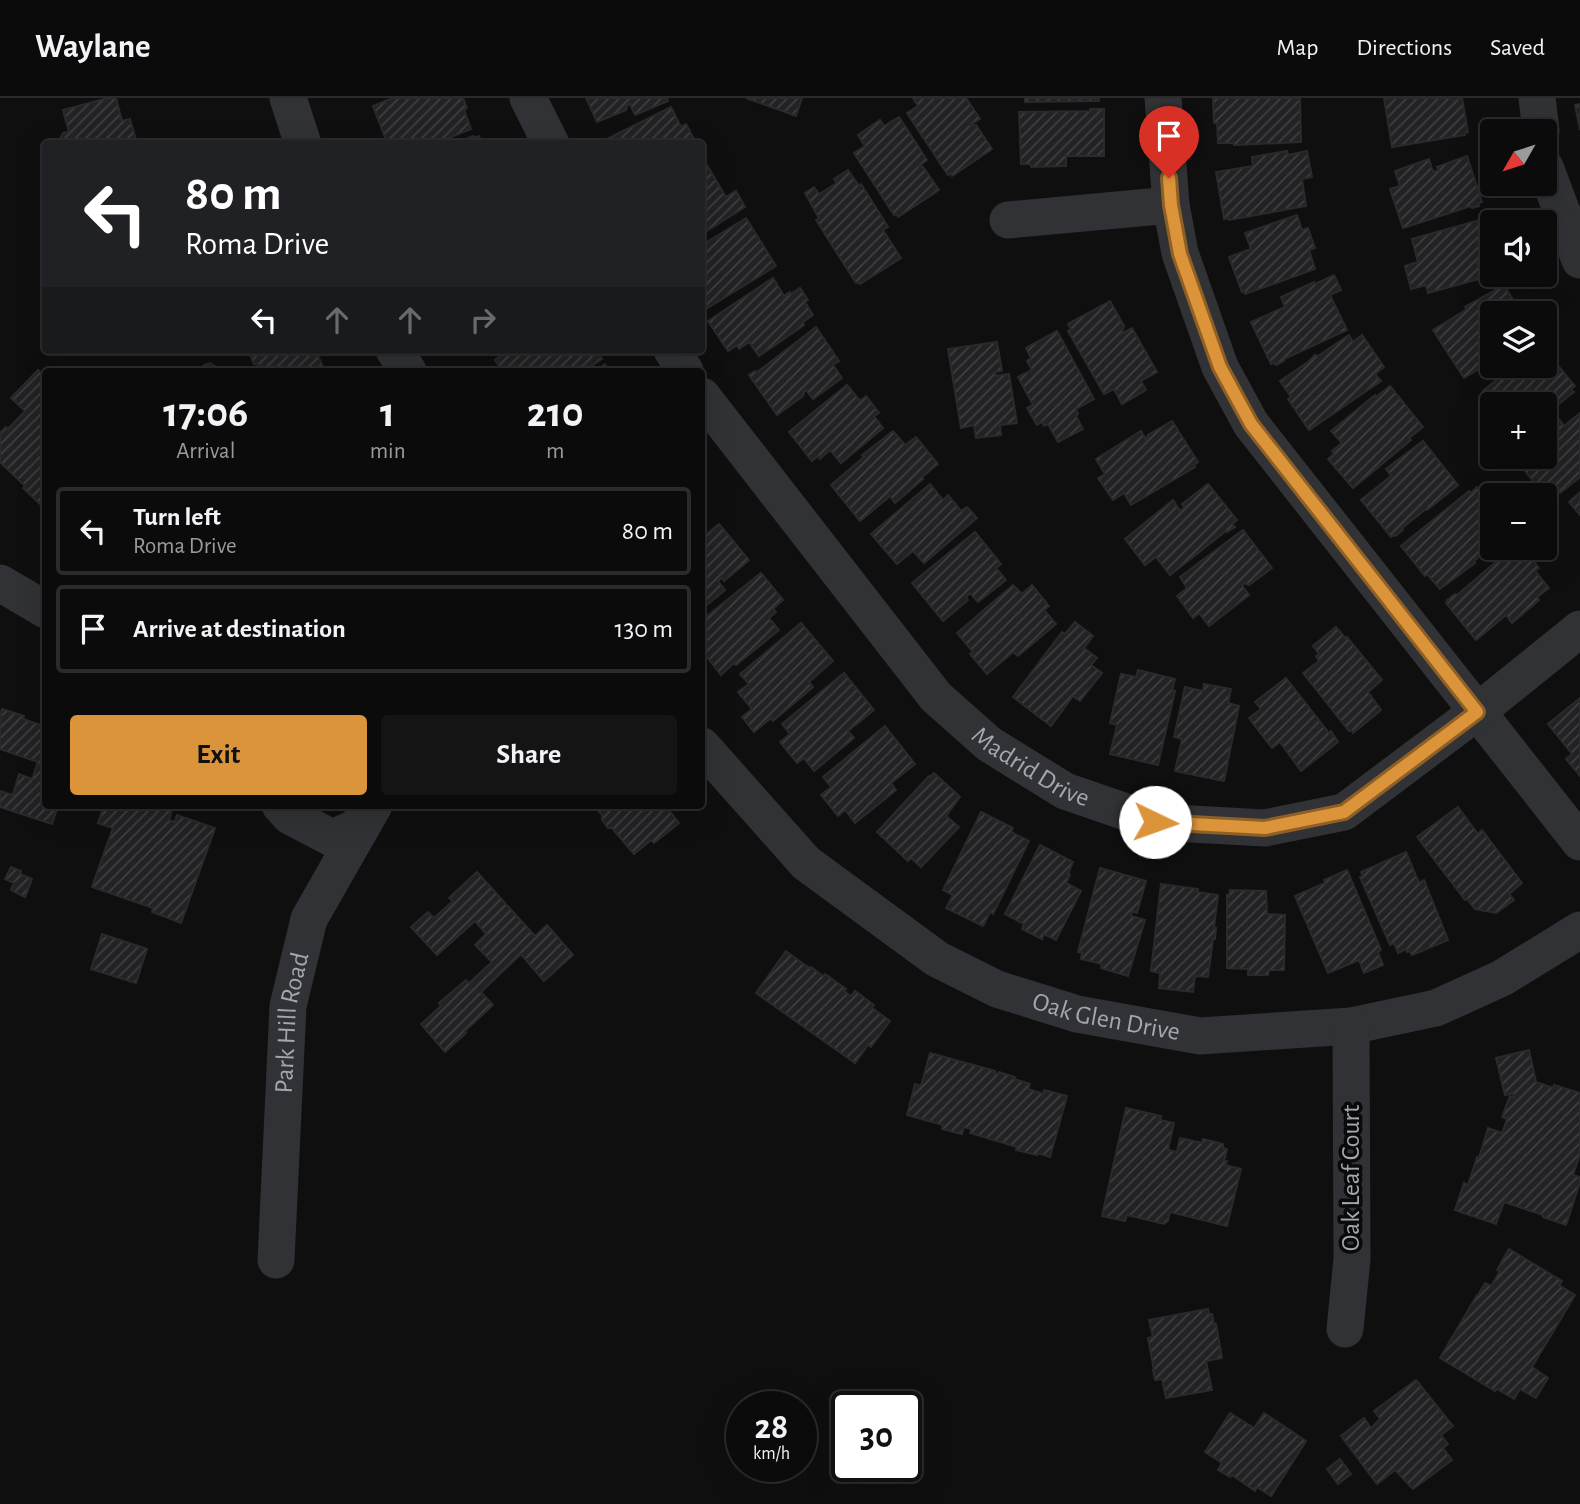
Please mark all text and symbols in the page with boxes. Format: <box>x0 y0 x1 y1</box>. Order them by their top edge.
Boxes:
text: Waylane <box>35 31 151 64</box>
text: Map <box>1276 36 1318 60</box>
text: Directions <box>1356 36 1452 60</box>
text: Saved <box>1490 36 1545 60</box>
pin <box>1139 106 1199 178</box>
icon: arrive <box>1150 117 1188 155</box>
north arrow <box>1480 119 1558 196</box>
map controls <box>1480 119 1557 560</box>
icon: left <box>70 168 161 259</box>
text: 80 m <box>185 170 282 219</box>
button: sound <box>1480 210 1557 287</box>
text: Roma Drive <box>185 228 329 260</box>
icon: left <box>245 301 283 339</box>
icon: ahead <box>318 301 356 339</box>
icon: ahead <box>391 301 429 339</box>
icon: right <box>464 301 502 339</box>
button: layers <box>1480 301 1557 378</box>
text: 17:06 <box>163 392 248 434</box>
text: 1 <box>380 392 395 434</box>
text: 210 <box>527 392 584 434</box>
button: + <box>1480 392 1557 469</box>
text: Arrival <box>176 440 235 463</box>
text: min <box>370 440 406 463</box>
text: m <box>546 440 564 463</box>
button: − <box>1480 483 1557 560</box>
text: Turn left <box>133 504 221 530</box>
icon: left <box>74 512 112 550</box>
text: 80 m <box>622 518 673 544</box>
text: Roma Drive <box>133 535 237 558</box>
icon: arrive <box>74 610 112 648</box>
text: Arrive at destination <box>133 616 346 642</box>
text: 130 m <box>615 616 673 642</box>
button: Exit <box>70 715 367 795</box>
button: Share <box>381 715 677 795</box>
street label: Madrid Drive <box>967 722 1093 811</box>
position arrow <box>1118 785 1192 859</box>
street label: Park Hill Road <box>271 950 314 1094</box>
street label: Oak Glen Drive <box>1029 988 1182 1045</box>
street label: Oak Leaf Court <box>1338 1105 1364 1251</box>
speed limit sign: 30 <box>831 1391 922 1482</box>
text: 28 <box>755 1410 788 1445</box>
text: km/h <box>753 1445 790 1463</box>

